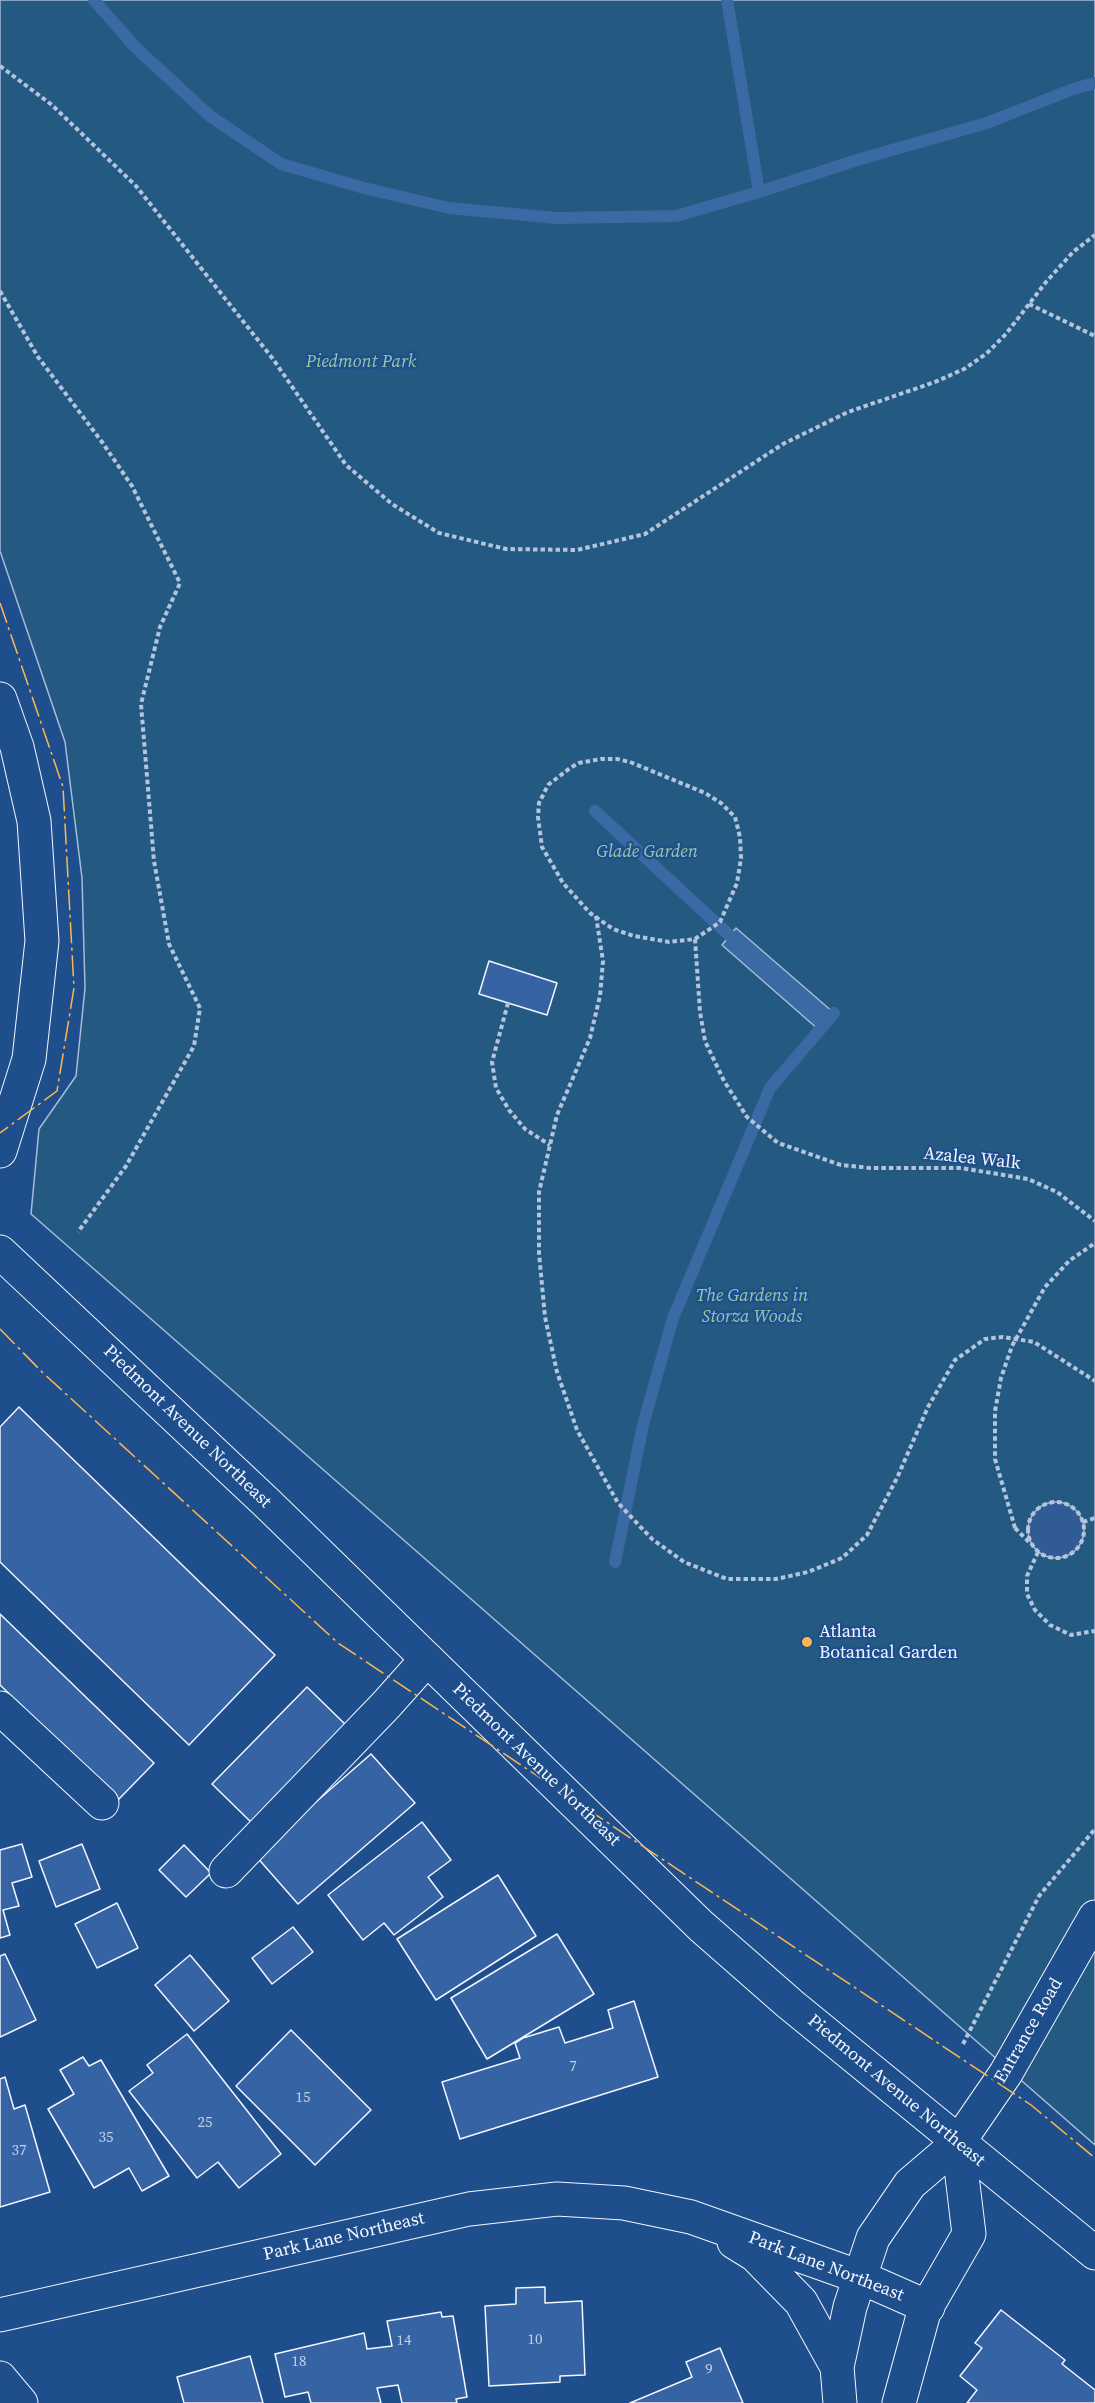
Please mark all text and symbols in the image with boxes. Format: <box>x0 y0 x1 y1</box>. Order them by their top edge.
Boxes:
park label: Piedmont Park <box>306 351 416 373</box>
park label: Glade Garden <box>596 841 698 863</box>
street label: Azalea Walk <box>922 1143 1022 1175</box>
park label: The Gardens in Storza Woods <box>696 1285 808 1328</box>
street label: Piedmont Avenue Northeast <box>99 1341 275 1513</box>
place label: Atlanta Botanical Garden <box>819 1621 958 1664</box>
marker: Atlanta Botanical Garden <box>800 1635 814 1649</box>
street label: Piedmont Avenue Northeast <box>448 1679 624 1851</box>
street label: Entrance Road <box>990 1975 1068 2087</box>
street label: Piedmont Avenue Northeast <box>803 2010 989 2172</box>
house number: 7 <box>569 2058 577 2076</box>
house number: 15 <box>296 2089 310 2107</box>
house number: 25 <box>198 2114 212 2132</box>
house number: 35 <box>99 2129 113 2147</box>
house number: 37 <box>12 2142 26 2160</box>
street label: Park Lane Northeast <box>261 2208 427 2266</box>
street label: Park Lane Northeast <box>745 2227 907 2307</box>
house number: 10 <box>528 2331 542 2349</box>
house number: 14 <box>397 2332 411 2350</box>
house number: 18 <box>292 2353 306 2371</box>
house number: 9 <box>705 2361 713 2379</box>

